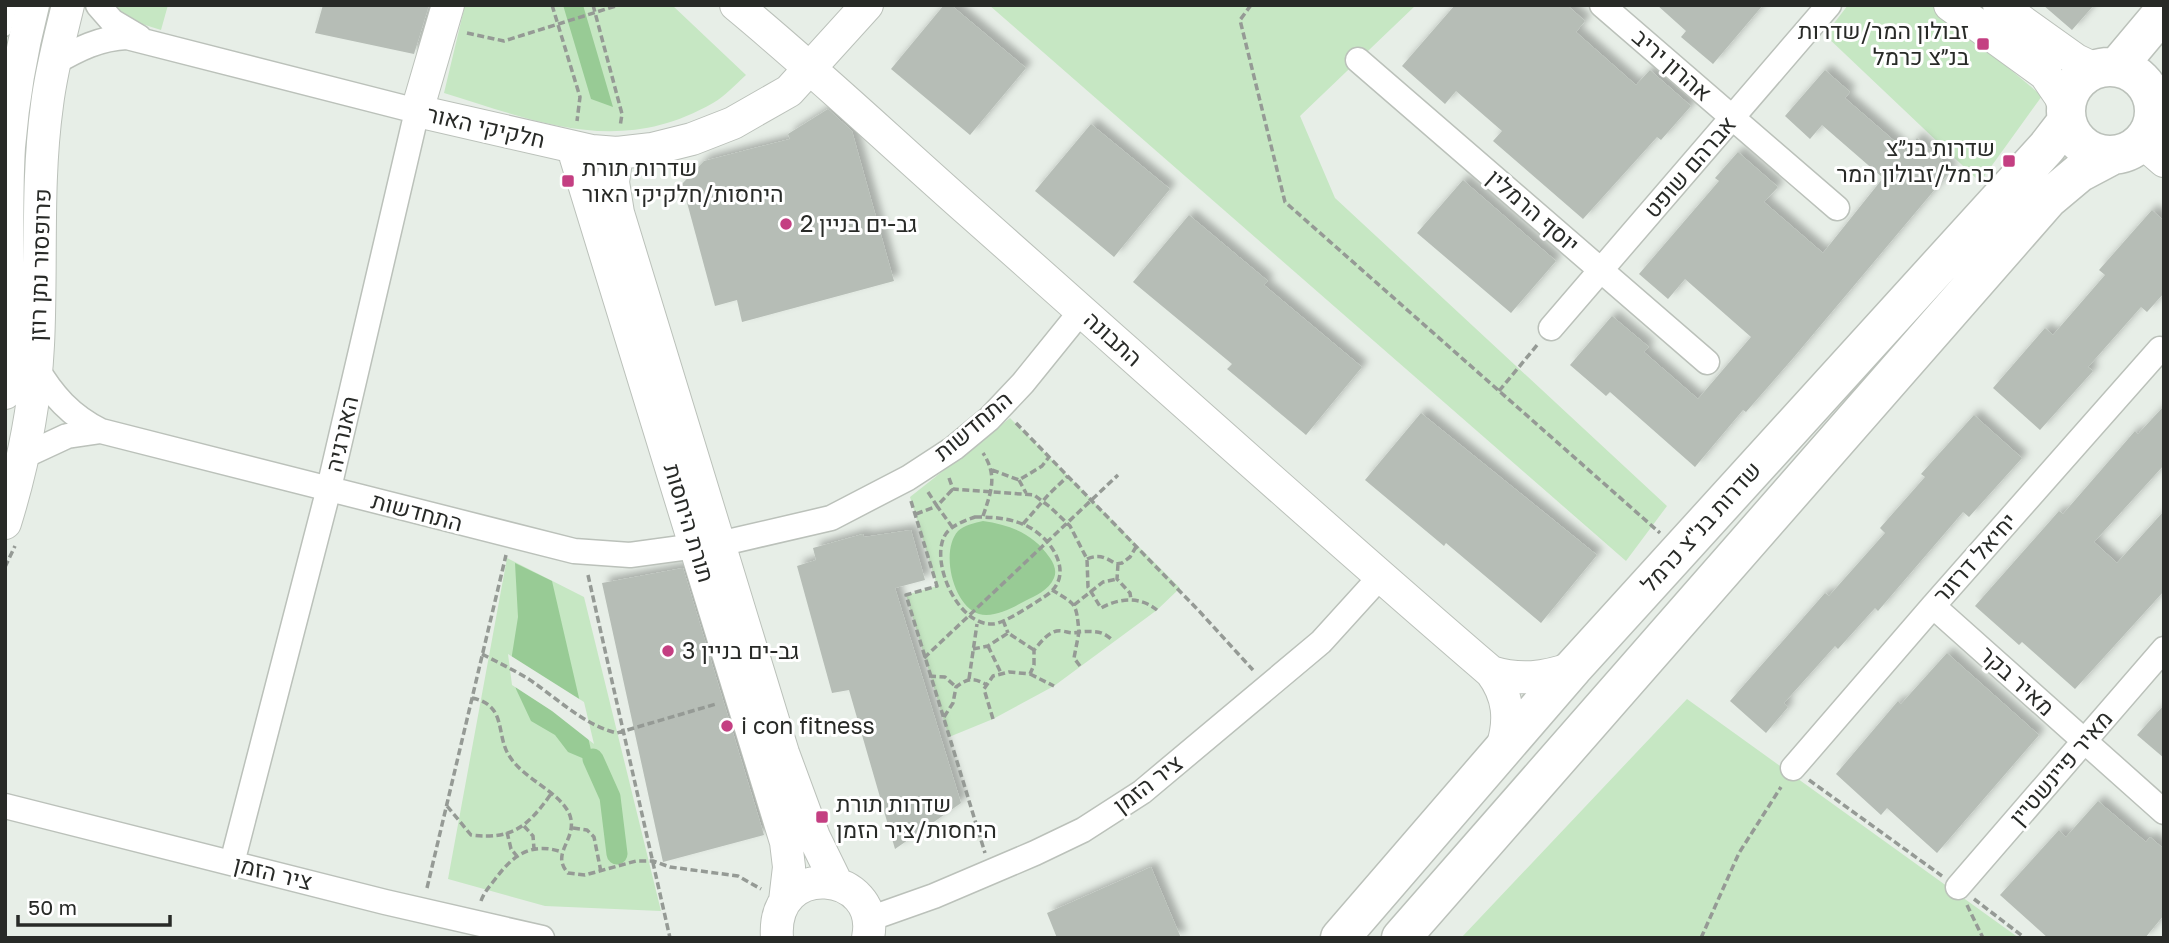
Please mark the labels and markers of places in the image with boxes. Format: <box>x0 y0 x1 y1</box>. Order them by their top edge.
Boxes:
place label: זבולון המר/שדרות בנ״צ כרמל <box>1798 16 1969 70</box>
marker: זבולון המר/שדרות בנ״צ כרמל <box>1975 36 1991 52</box>
place label: שדרות בנ״צ כרמל/זבולון המר <box>1837 133 1995 187</box>
place label: שדרות תורת היחסות/חלקיקי האור <box>582 153 784 207</box>
marker: שדרות בנ״צ כרמל/זבולון המר <box>2001 153 2017 169</box>
marker: שדרות תורת היחסות/חלקיקי האור <box>560 173 576 189</box>
place label: גב-ים בניין 2 <box>800 209 917 237</box>
marker: גב-ים בניין 2 <box>778 216 794 232</box>
place label: גב-ים בניין 3 <box>682 636 799 664</box>
marker: גב-ים בניין 3 <box>660 643 676 659</box>
place label: i con fitness <box>741 711 875 739</box>
marker: i con fitness <box>719 718 735 734</box>
place label: שדרות תורת היחסות/ציר הזמן <box>836 789 997 843</box>
marker: שדרות תורת היחסות/ציר הזמן <box>814 809 830 825</box>

